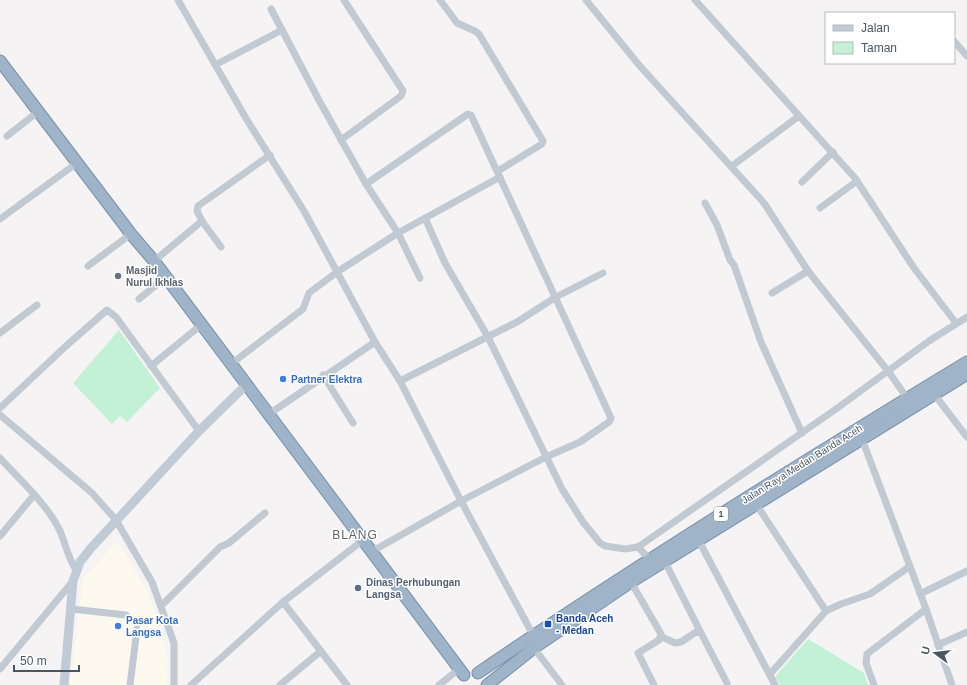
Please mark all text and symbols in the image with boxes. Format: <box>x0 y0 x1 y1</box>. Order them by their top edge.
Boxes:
legend <box>825 12 955 64</box>
text: Jalan <box>861 21 890 35</box>
text: Taman <box>861 41 897 55</box>
place label: Masjid Nurul Ikhlas <box>126 265 184 288</box>
marker: Masjid Nurul Ikhlas <box>113 271 123 281</box>
marker: Partner Elektra <box>278 374 288 384</box>
place label: Partner Elektra <box>291 374 363 385</box>
street label: Jalan Raya Medan Banda Aceh <box>740 422 864 506</box>
road number: 1 <box>714 507 728 521</box>
district label: BLANG <box>332 528 378 542</box>
place label: Dinas Perhubungan Langsa <box>366 577 460 600</box>
marker: Dinas Perhubungan Langsa <box>353 583 363 593</box>
place label: Banda Aceh - Medan <box>556 613 613 636</box>
place label: Pasar Kota Langsa <box>126 615 179 638</box>
marker: Banda Aceh - Medan <box>543 619 553 629</box>
marker: Pasar Kota Langsa <box>113 621 123 631</box>
north arrow <box>915 633 955 673</box>
text: U <box>919 645 932 656</box>
scale bar <box>14 647 79 673</box>
text: 50 m <box>20 654 47 668</box>

